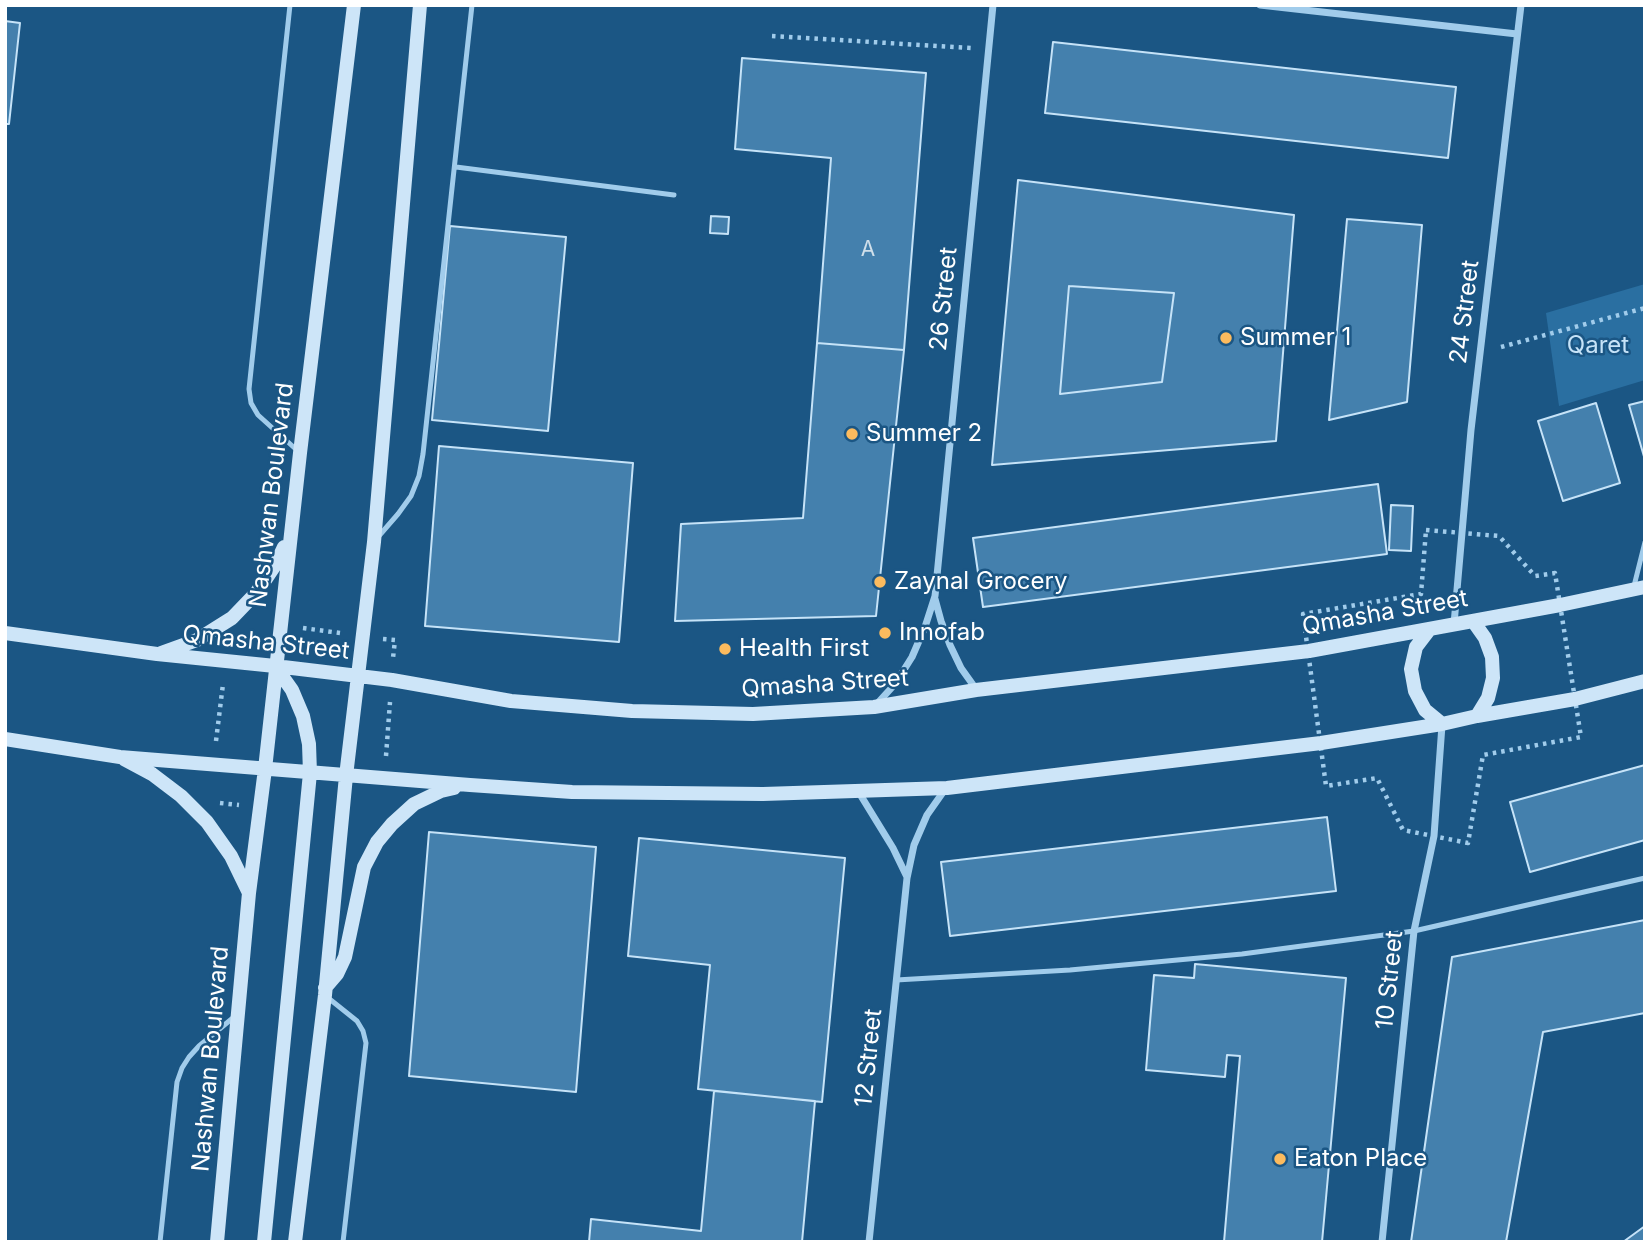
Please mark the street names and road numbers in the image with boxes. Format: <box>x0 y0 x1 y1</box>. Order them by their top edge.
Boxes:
street label: 26 Street <box>924 246 964 352</box>
street label: 24 Street <box>1444 259 1486 365</box>
street label: Nashwan Boulevard <box>244 381 300 609</box>
street label: Qmasha Street <box>1300 584 1470 642</box>
street label: Qmasha Street <box>181 620 351 666</box>
street label: Qmasha Street <box>740 664 910 704</box>
street label: 10 Street <box>1370 929 1410 1031</box>
street label: Nashwan Boulevard <box>187 945 235 1173</box>
street label: 12 Street <box>850 1007 888 1109</box>

